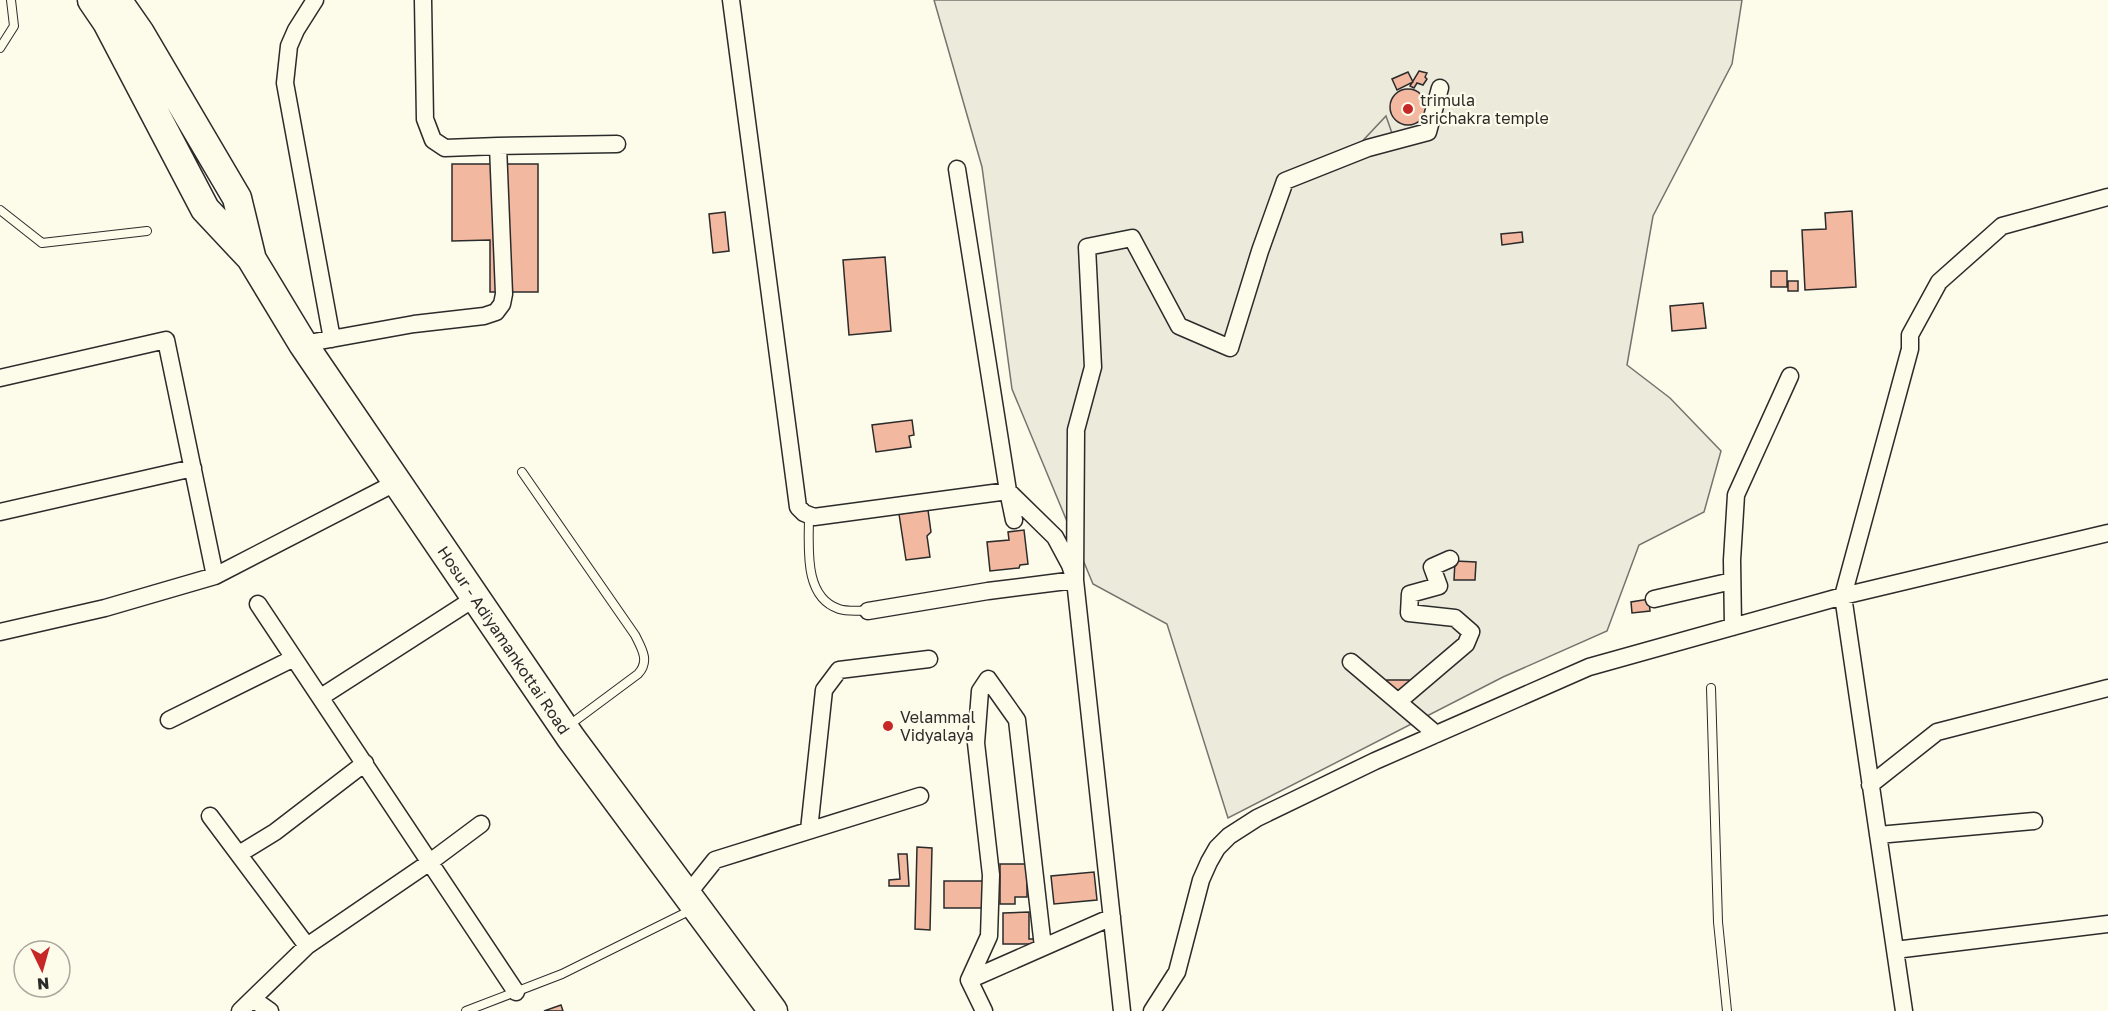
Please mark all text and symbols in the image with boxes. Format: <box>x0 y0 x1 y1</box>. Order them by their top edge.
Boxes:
place label: trimula srichakra temple <box>1420 90 1549 128</box>
marker: trimula srichakra temple <box>1401 102 1415 116</box>
street label: Hosur - Adiyamankottai Road <box>433 542 575 738</box>
place label: Velammal Vidyalaya <box>900 707 976 745</box>
marker: Velammal Vidyalaya <box>881 719 895 733</box>
north arrow <box>12 939 72 999</box>
text: N <box>36 973 50 994</box>

